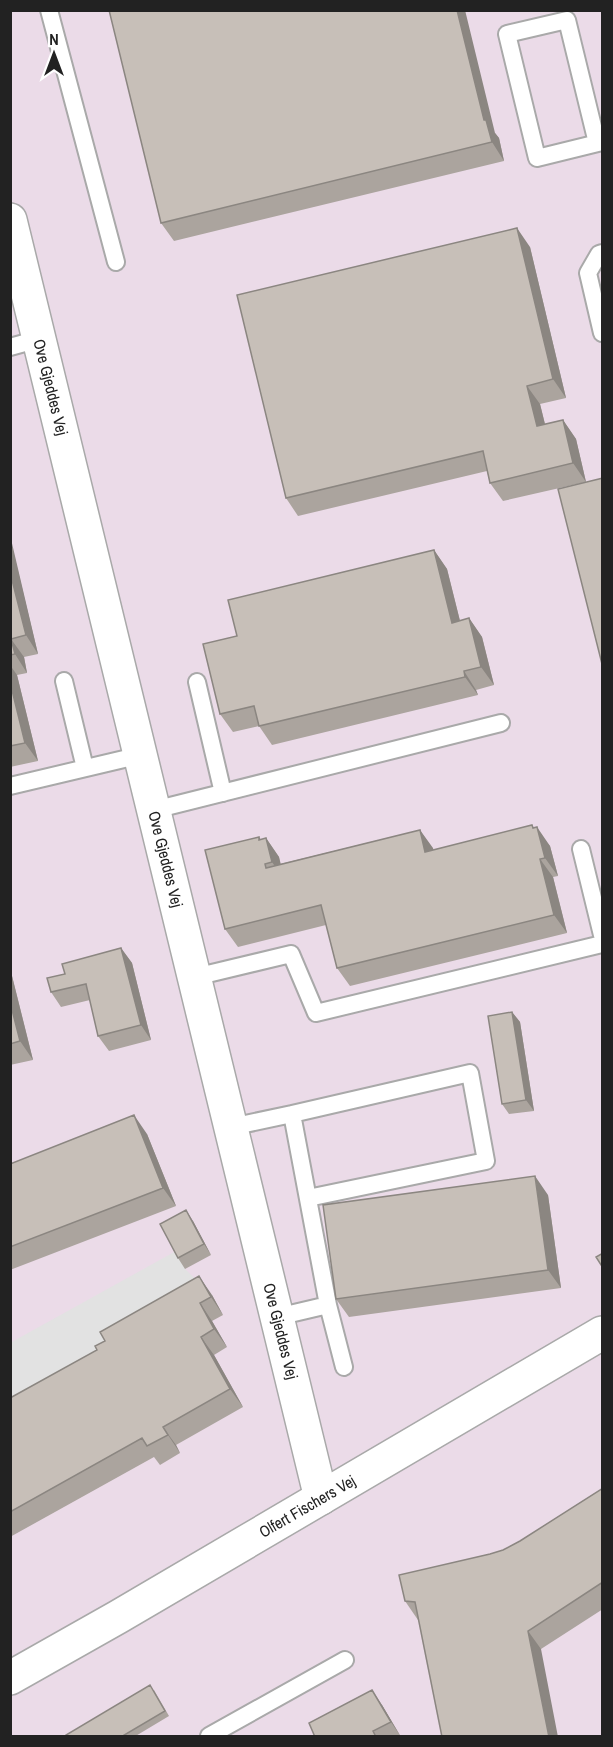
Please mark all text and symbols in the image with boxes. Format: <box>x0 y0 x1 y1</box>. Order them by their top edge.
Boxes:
north arrow <box>24 24 84 84</box>
text: N <box>49 28 59 50</box>
street label: Ove Gjeddes Vej <box>28 337 74 438</box>
street label: Ove Gjeddes Vej <box>143 809 189 910</box>
street label: Ove Gjeddes Vej <box>258 1281 304 1382</box>
street label: Olfert Fischers Vej <box>255 1469 359 1543</box>

